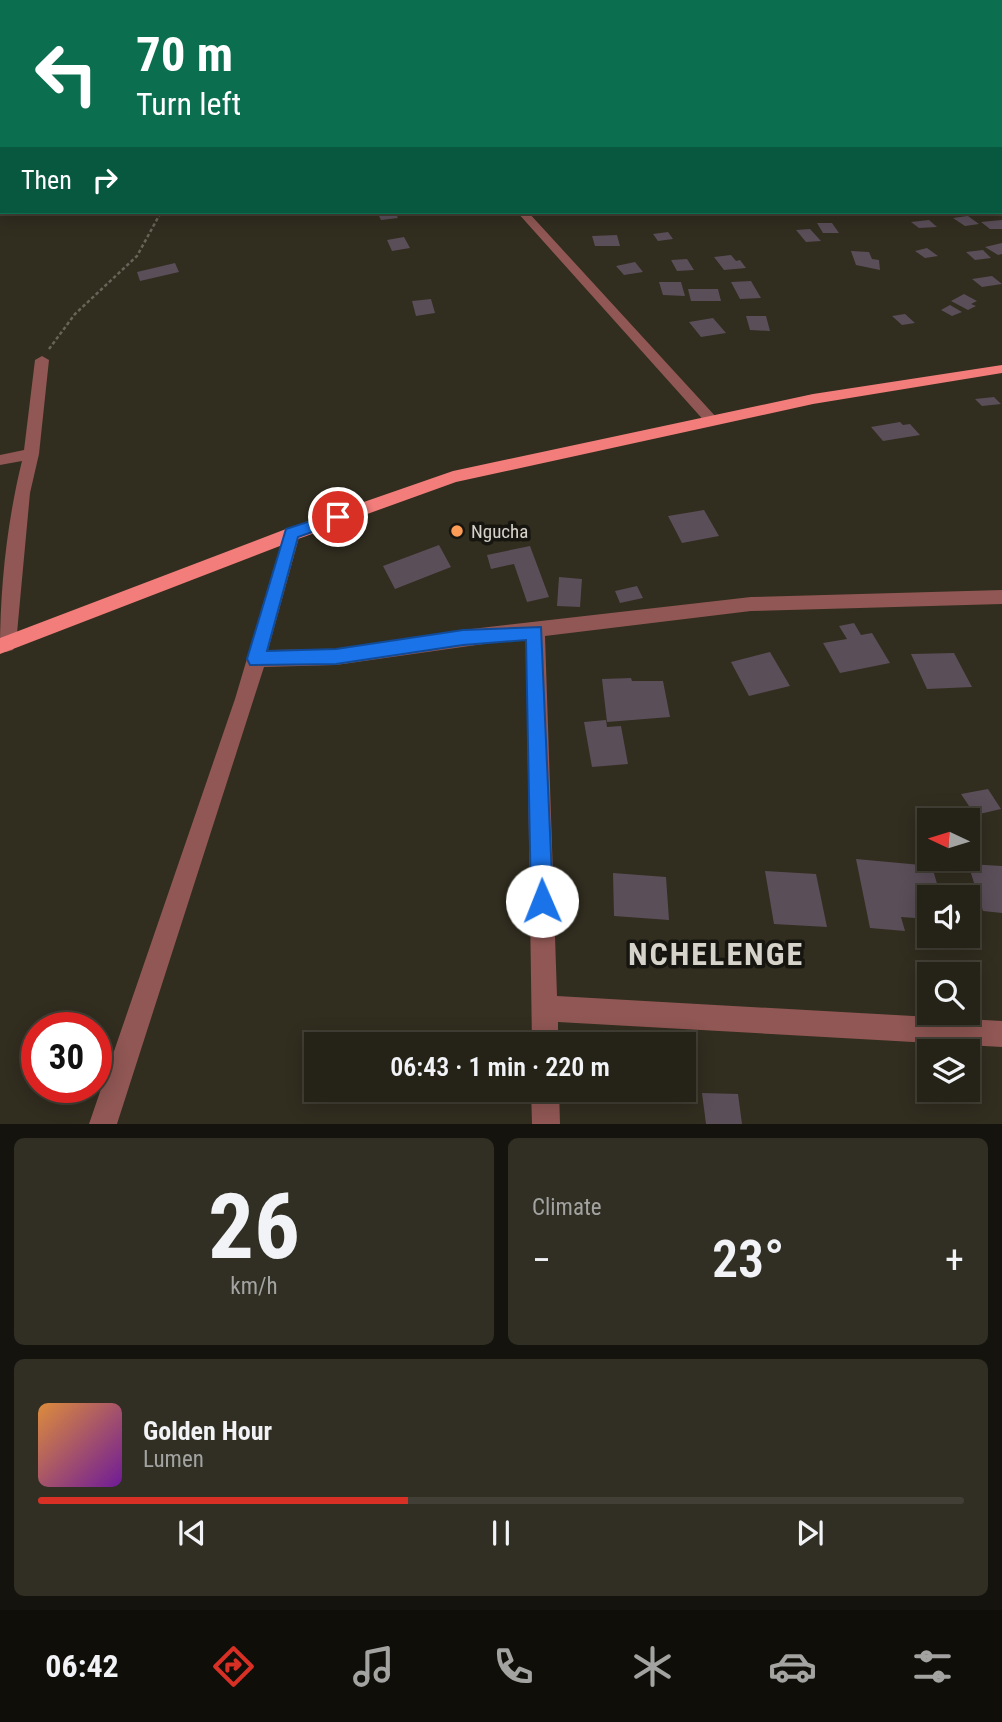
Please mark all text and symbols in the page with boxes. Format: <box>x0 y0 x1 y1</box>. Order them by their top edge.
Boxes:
text: 70 m <box>136 26 233 83</box>
icon: left <box>21 28 112 119</box>
text: Turn left <box>136 85 241 123</box>
icon: right <box>86 161 124 199</box>
text: Then <box>21 165 72 195</box>
pin <box>308 487 368 547</box>
icon: arrive <box>319 498 357 536</box>
place label: Ngucha <box>471 520 528 543</box>
marker: Ngucha <box>449 523 465 539</box>
north arrow <box>917 808 980 872</box>
map controls <box>917 808 980 1102</box>
position arrow <box>505 864 579 938</box>
button: sound <box>917 885 980 948</box>
district label: NCHELENGE <box>628 935 804 973</box>
button: search <box>917 962 980 1025</box>
speed limit sign: 30 <box>21 1012 112 1103</box>
button: layers <box>917 1039 980 1102</box>
text: 06:43 · 1 min · 220 m <box>390 1052 610 1082</box>
text: 26 <box>208 1174 300 1280</box>
text: Climate <box>532 1194 602 1221</box>
text: 23° <box>712 1229 784 1290</box>
text: − <box>532 1238 551 1282</box>
text: + <box>945 1238 964 1282</box>
text: km/h <box>230 1273 278 1300</box>
text: Golden Hour <box>143 1416 272 1446</box>
text: Lumen <box>143 1446 204 1473</box>
icon: previous <box>173 1514 211 1552</box>
icon: pause <box>482 1514 520 1552</box>
icon: next <box>791 1514 829 1552</box>
icon: directions <box>209 1642 258 1691</box>
icon: music <box>349 1642 398 1691</box>
icon: phone <box>489 1642 538 1691</box>
icon: climate <box>628 1642 677 1691</box>
icon: car <box>768 1642 817 1691</box>
icon: filters <box>908 1642 957 1691</box>
text: 06:42 <box>45 1647 119 1685</box>

